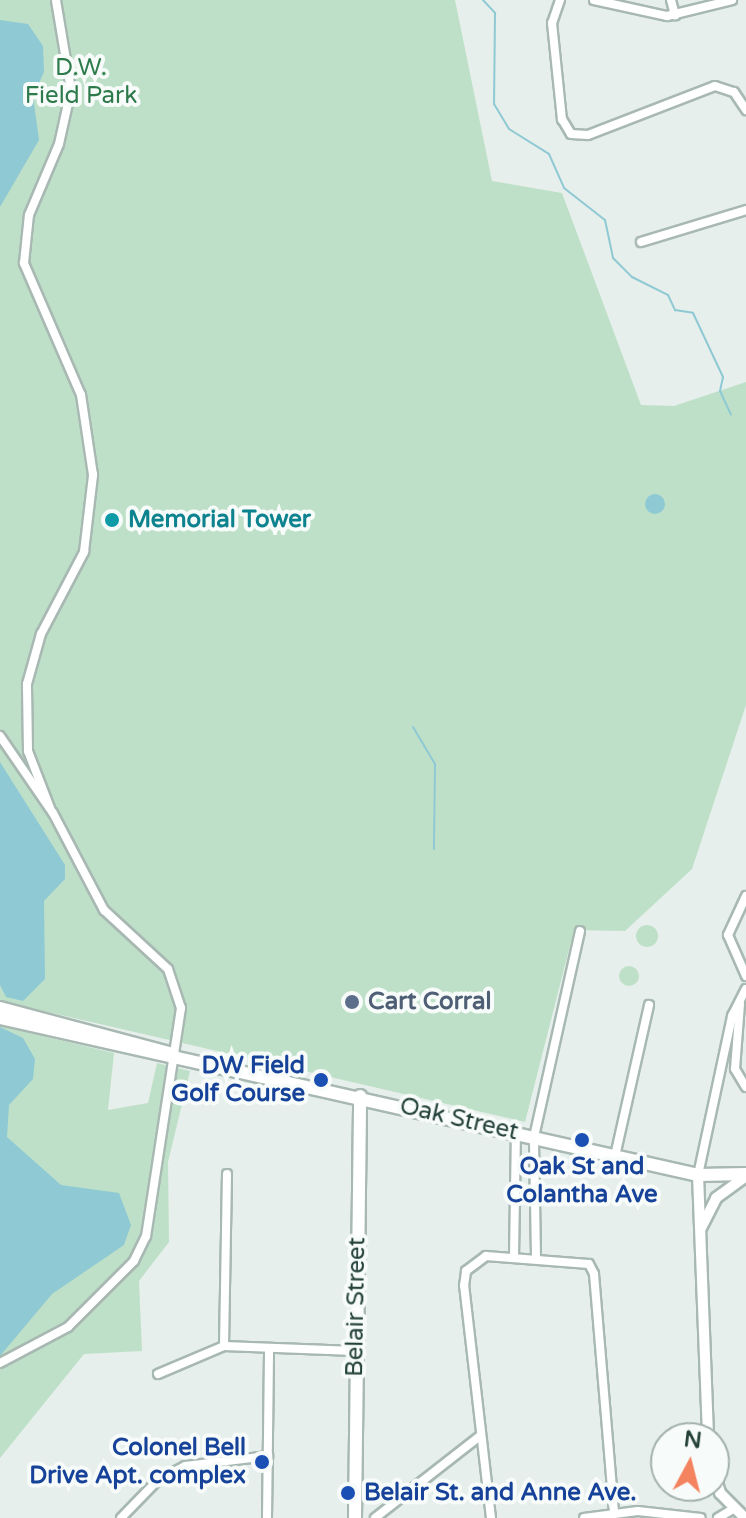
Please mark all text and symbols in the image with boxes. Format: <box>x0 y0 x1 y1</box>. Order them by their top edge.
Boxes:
park label: D.W. Field Park <box>25 54 137 110</box>
place label: Memorial Tower <box>128 506 311 534</box>
marker: Memorial Tower <box>103 511 121 529</box>
place label: Cart Corral <box>368 988 492 1016</box>
marker: Cart Corral <box>343 993 361 1011</box>
place label: DW Field Golf Course <box>171 1052 305 1108</box>
marker: DW Field Golf Course <box>312 1071 330 1089</box>
street label: Oak Street <box>397 1091 521 1147</box>
marker: Oak St and Colantha Ave <box>573 1131 591 1149</box>
place label: Oak St and Colantha Ave <box>506 1153 658 1209</box>
street label: Belair Street <box>340 1237 372 1377</box>
north arrow <box>650 1422 730 1502</box>
text: N <box>682 1426 703 1454</box>
place label: Colonel Bell Drive Apt. complex <box>29 1434 246 1490</box>
marker: Colonel Bell Drive Apt. complex <box>253 1453 271 1471</box>
place label: Belair St. and Anne Ave. <box>364 1479 637 1507</box>
marker: Belair St. and Anne Ave. <box>339 1484 357 1502</box>

